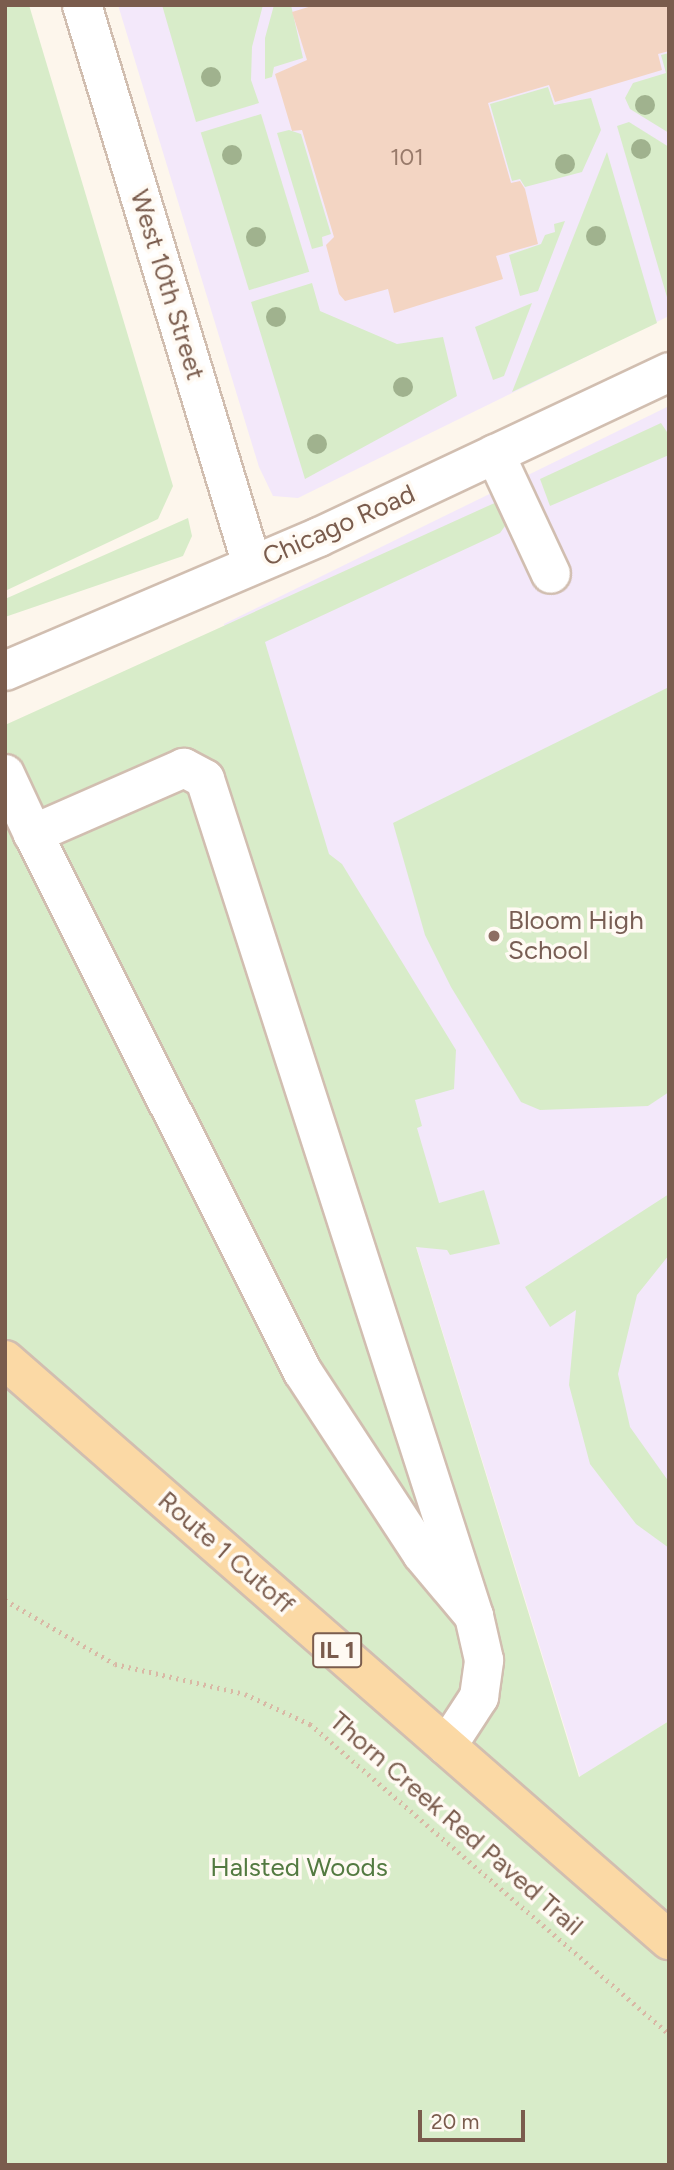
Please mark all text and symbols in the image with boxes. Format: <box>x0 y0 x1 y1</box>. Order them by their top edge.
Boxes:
house number: 101 <box>390 143 424 171</box>
street label: West 10th Street <box>123 186 211 384</box>
street label: Chicago Road <box>258 479 420 573</box>
place label: Bloom High School <box>508 905 644 967</box>
marker: Bloom High School <box>486 928 502 944</box>
street label: Route 1 Cutoff <box>151 1485 301 1621</box>
road number: IL 1 <box>311 1630 363 1670</box>
street label: Thorn Creek Red Paved Trail <box>323 1706 589 1942</box>
park label: Halsted Woods <box>210 1852 388 1884</box>
scale bar <box>422 2096 529 2140</box>
text: 20 m <box>431 2109 479 2134</box>

